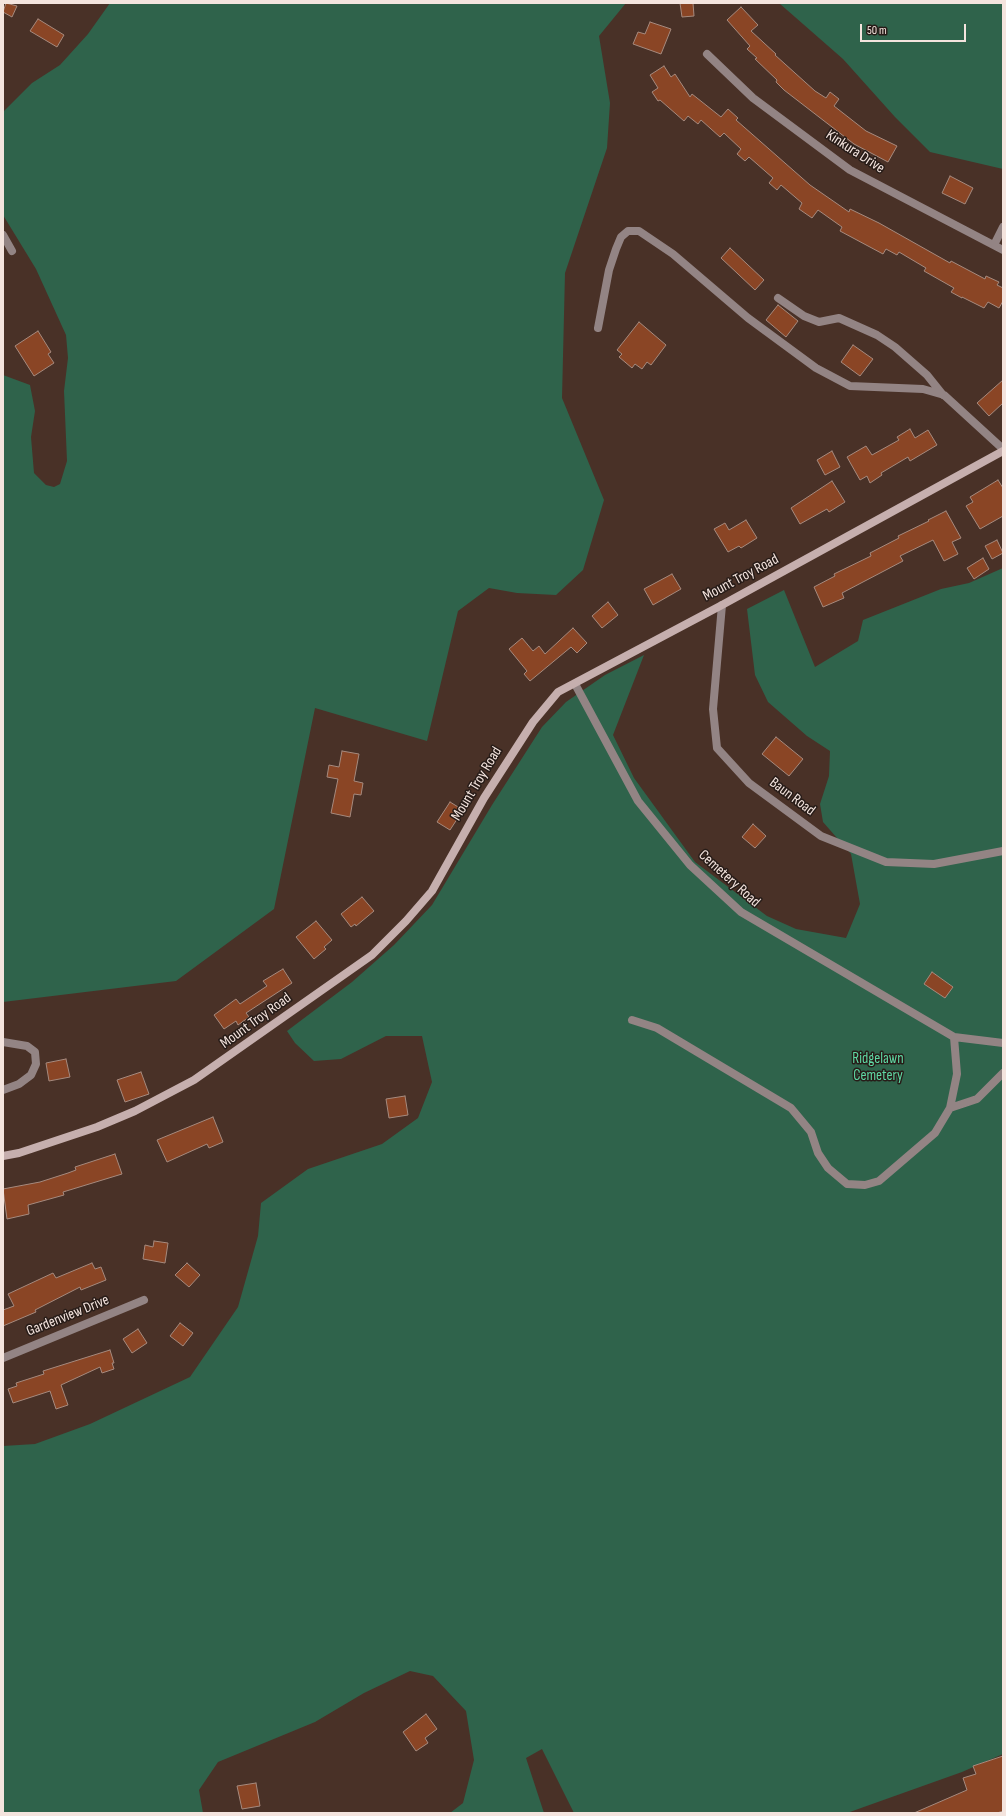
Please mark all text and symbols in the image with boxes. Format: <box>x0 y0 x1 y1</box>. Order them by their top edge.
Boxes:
scale bar <box>862 16 968 42</box>
text: 50 m <box>867 23 887 38</box>
street label: Kinkura Drive <box>822 126 888 178</box>
street label: Mount Troy Road <box>700 551 782 605</box>
street label: Mount Troy Road <box>448 744 506 824</box>
street label: Baun Road <box>766 774 818 820</box>
street label: Cemetery Road <box>694 847 764 911</box>
street label: Mount Troy Road <box>217 989 295 1053</box>
park label: Ridgelawn Cemetery <box>852 1050 904 1085</box>
street label: Gardenview Drive <box>24 1291 112 1341</box>

